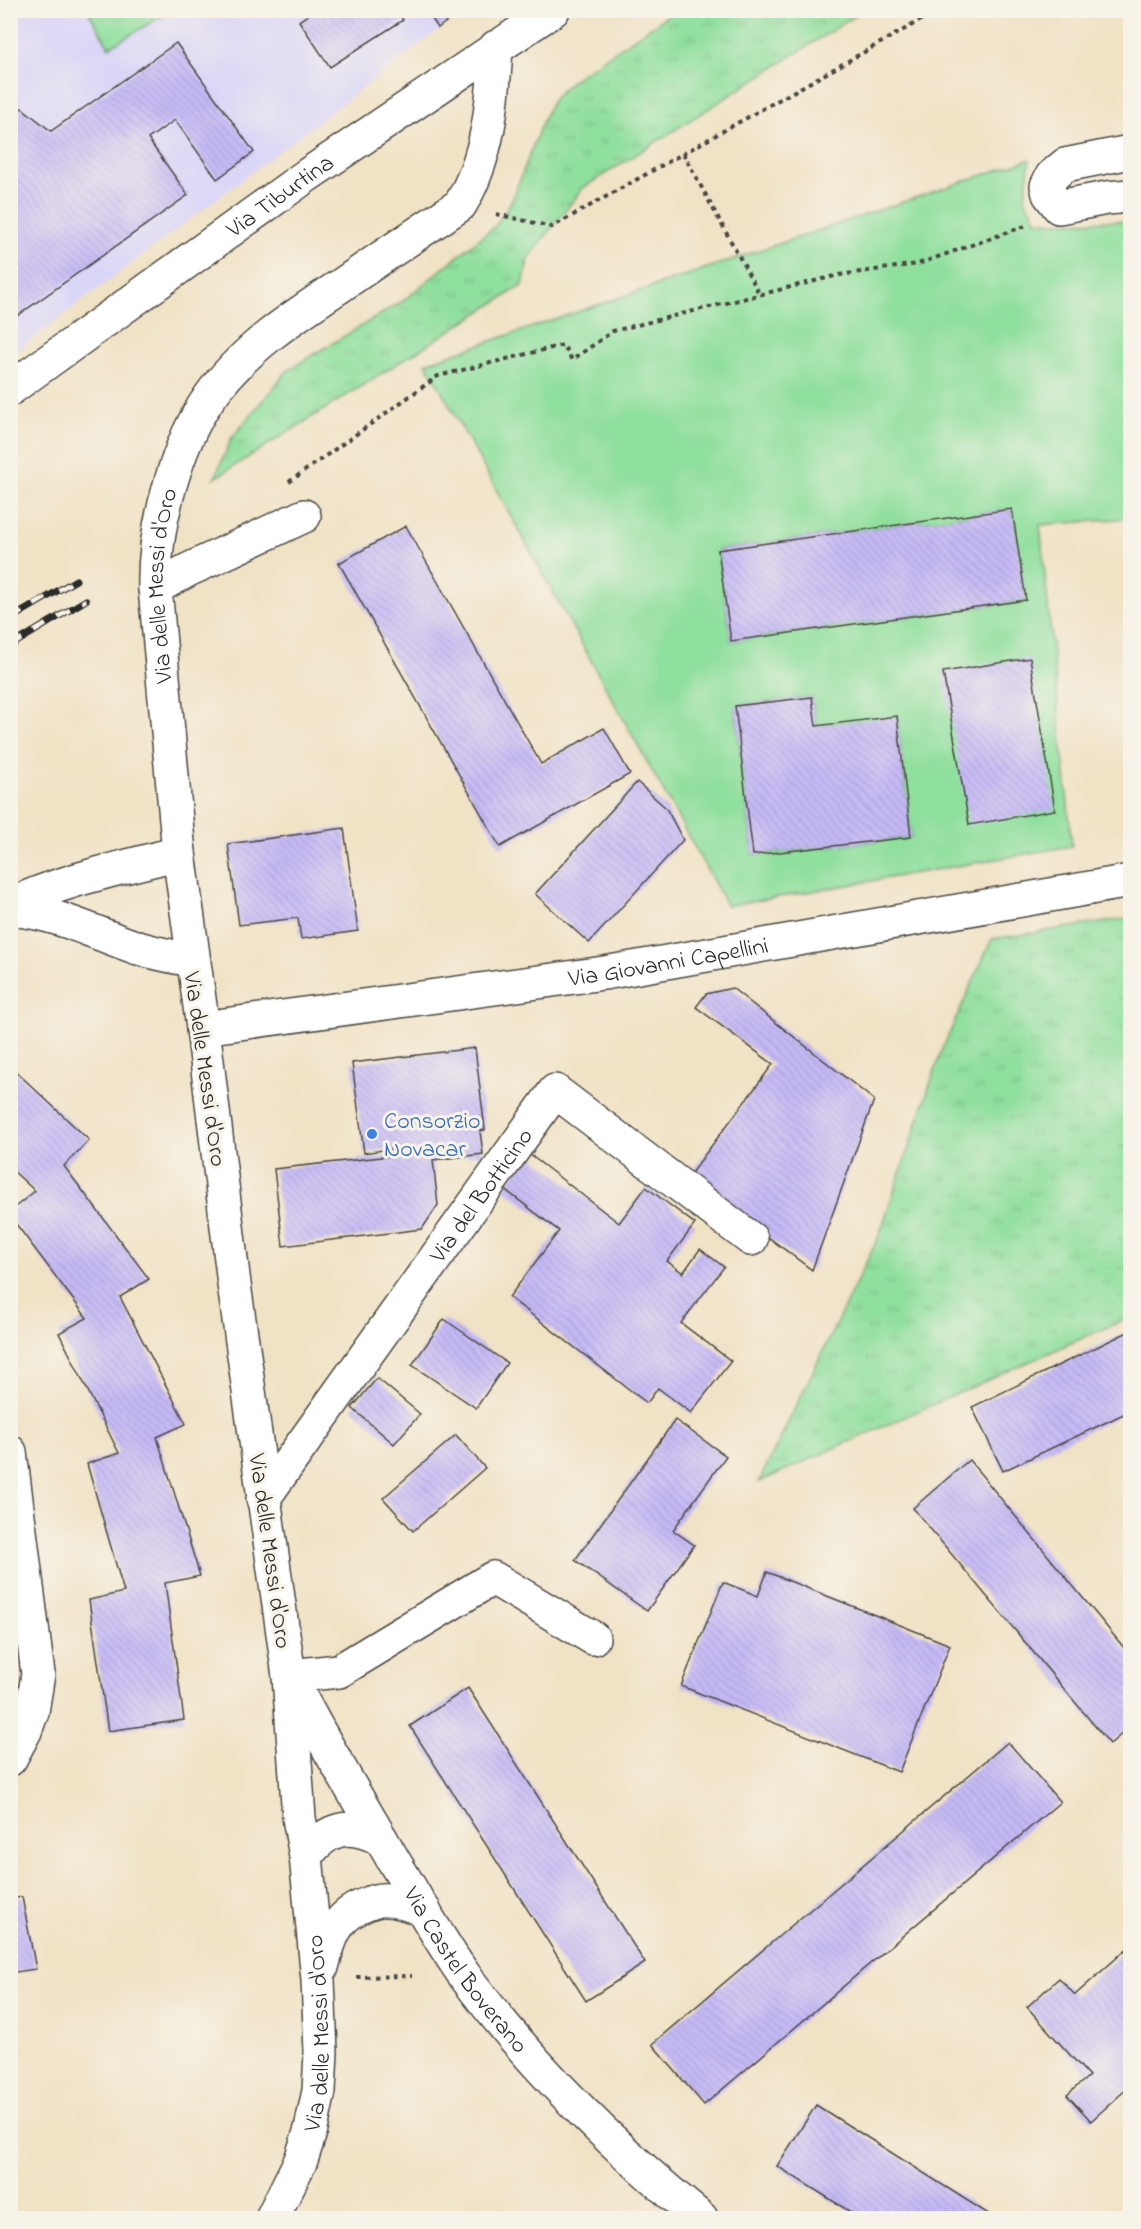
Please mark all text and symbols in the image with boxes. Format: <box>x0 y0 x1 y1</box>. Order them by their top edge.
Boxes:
street label: Via Tiburtina <box>219 147 342 248</box>
street label: Via delle Messi d'Oro <box>140 484 188 686</box>
street label: Via Giovanni Capellini <box>565 930 771 998</box>
street label: Via delle Messi d'Oro <box>172 969 235 1169</box>
place label: Consorzio Novacar <box>384 1105 480 1168</box>
street label: Via del Botticino <box>422 1122 543 1272</box>
marker: Consorzio Novacar <box>365 1127 379 1141</box>
street label: Via delle Messi d'Oro <box>237 1451 300 1651</box>
street label: Via Castel Boverano <box>393 1880 535 2062</box>
street label: Via delle Messi d'Oro <box>296 1933 341 2136</box>

